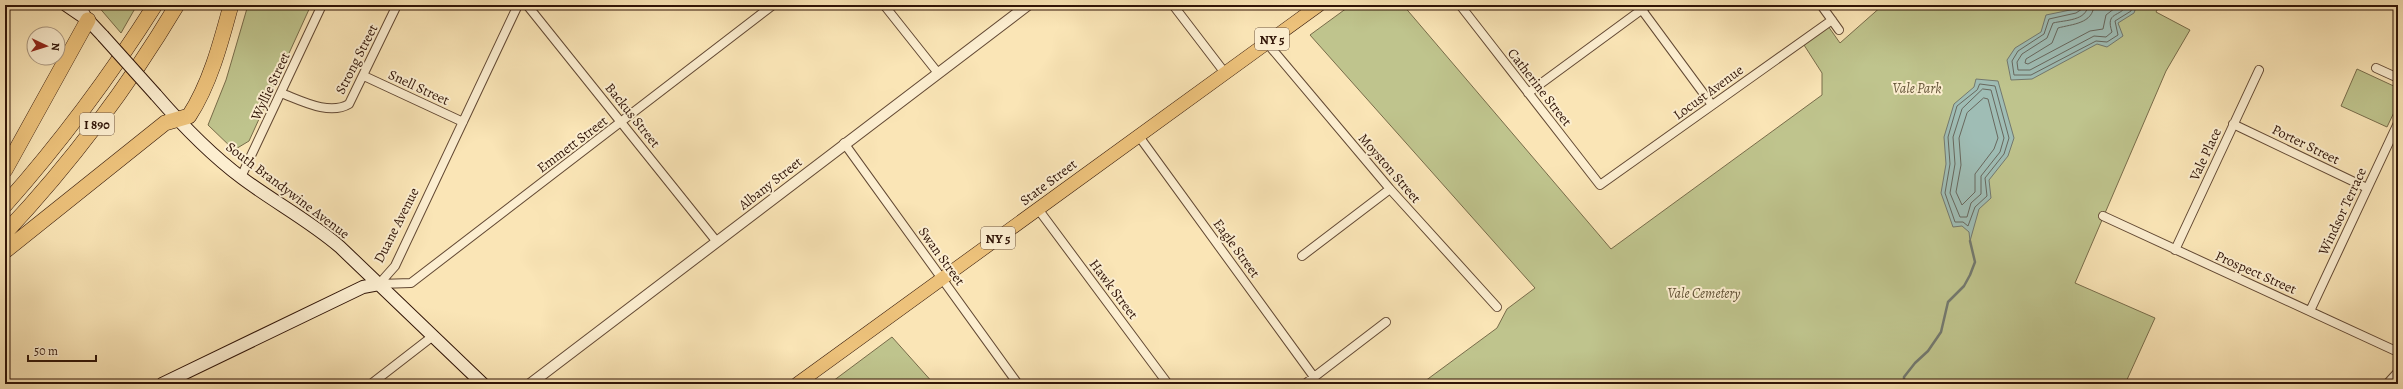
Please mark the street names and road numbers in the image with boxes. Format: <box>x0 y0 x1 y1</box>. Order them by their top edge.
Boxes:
street label: Strong Street <box>331 21 382 97</box>
road number: NY 5 <box>1255 28 1289 50</box>
street label: Catherine Street <box>1503 44 1576 131</box>
street label: Wyllie Street <box>246 49 295 124</box>
street label: Locust Avenue <box>1669 61 1747 124</box>
street label: Snell Street <box>385 65 453 110</box>
street label: Backus Street <box>601 79 665 152</box>
street label: Emmett Street <box>533 111 612 177</box>
road number: I 890 <box>80 113 114 135</box>
street label: Porter Street <box>2269 120 2343 169</box>
street label: Vale Place <box>2185 125 2226 185</box>
street label: Moyston Street <box>1354 129 1425 208</box>
street label: South Brandywine Avenue <box>222 138 353 243</box>
street label: Albany Street <box>734 152 806 215</box>
street label: State Street <box>1016 155 1081 210</box>
street label: Windsor Terrace <box>2313 164 2371 259</box>
street label: Duane Avenue <box>369 184 424 266</box>
street label: Eagle Street <box>1209 215 1265 282</box>
street label: Swan Street <box>914 223 970 290</box>
road number: NY 5 <box>981 227 1015 249</box>
street label: Prospect Street <box>2212 246 2300 299</box>
street label: Hawk Street <box>1085 255 1143 323</box>

